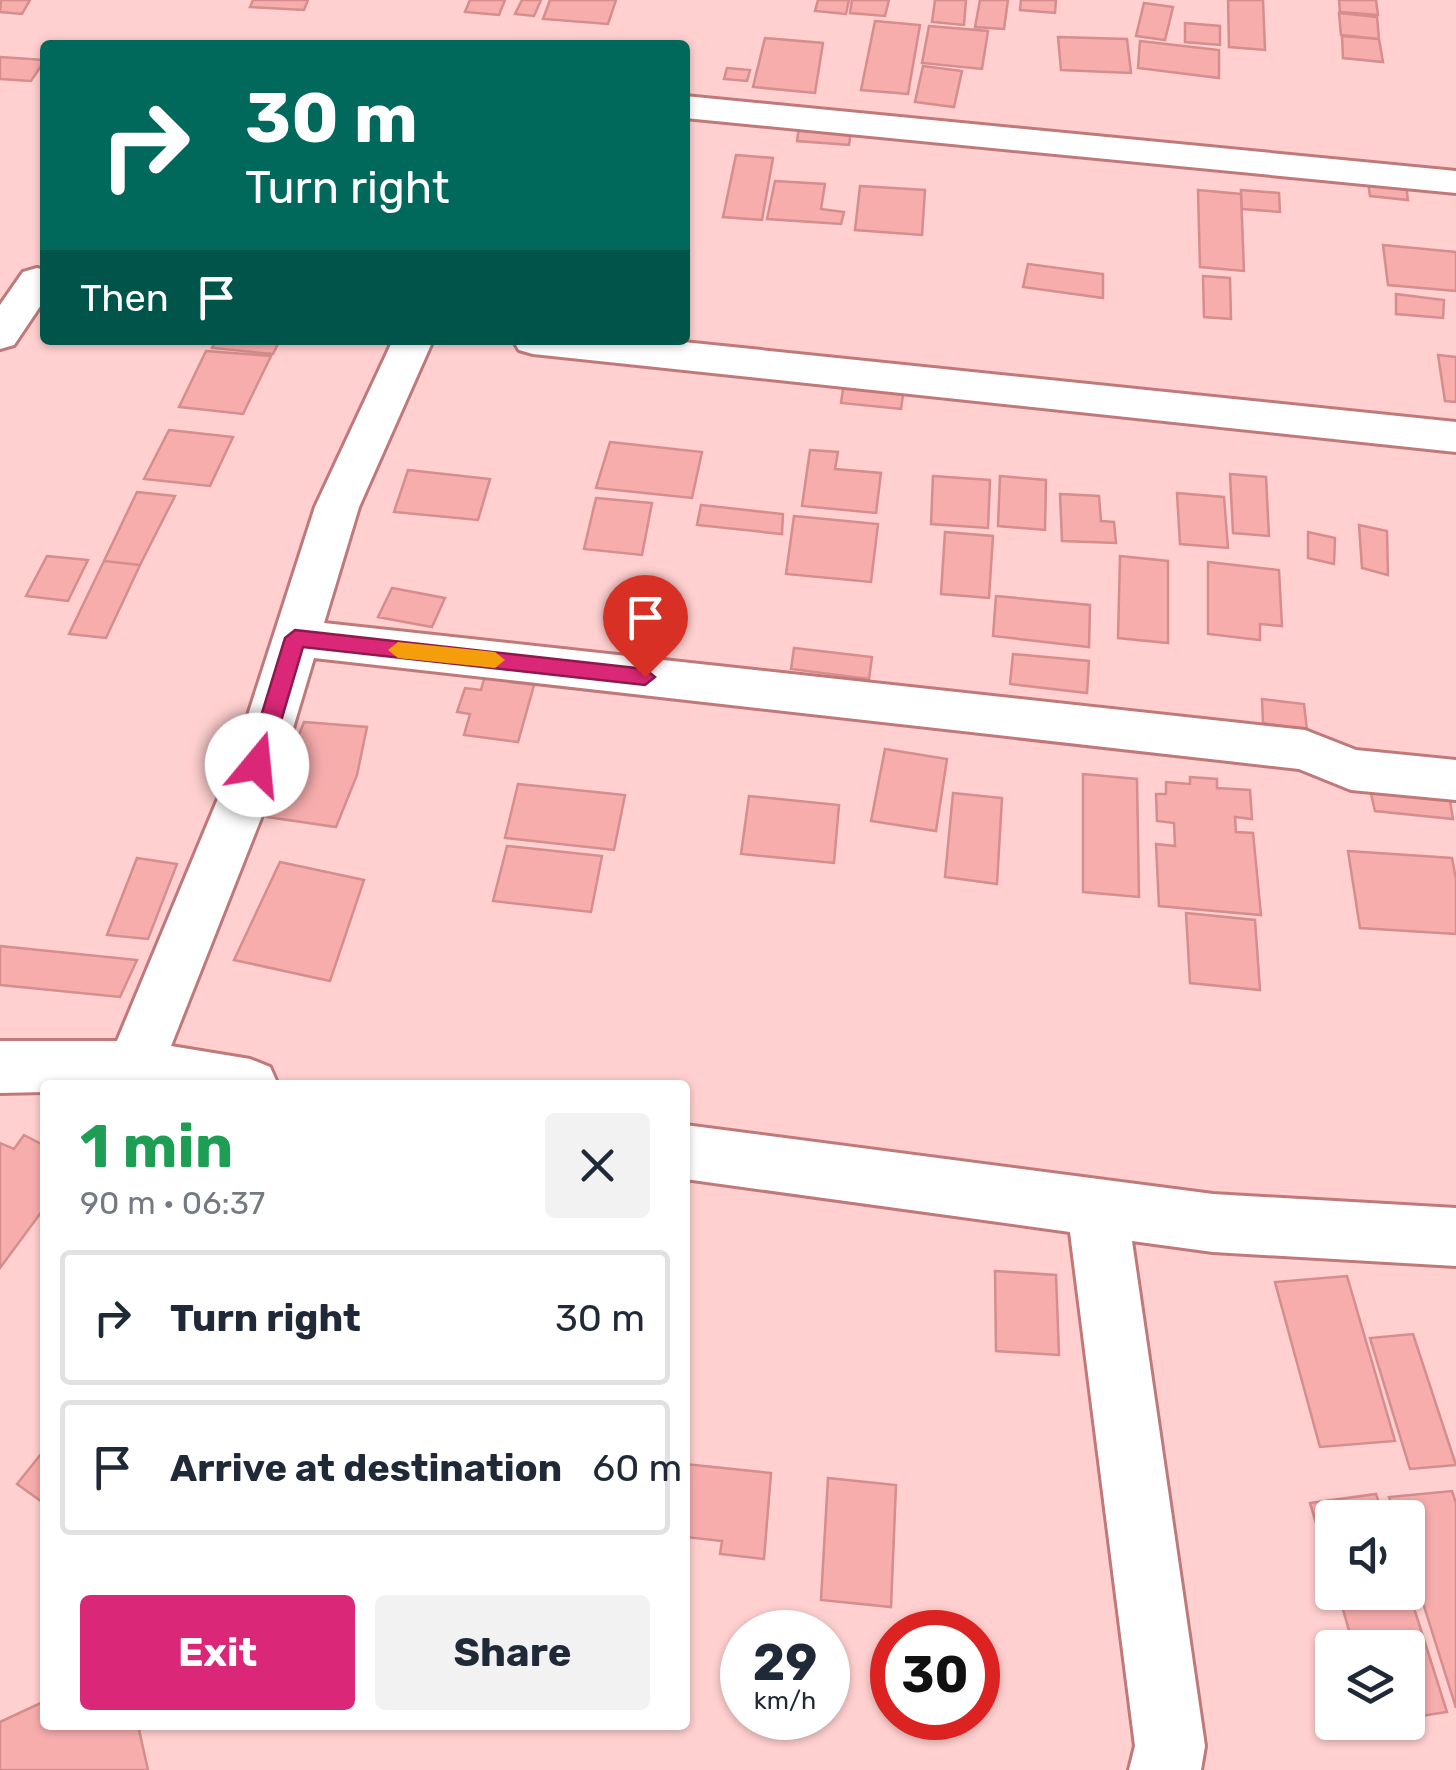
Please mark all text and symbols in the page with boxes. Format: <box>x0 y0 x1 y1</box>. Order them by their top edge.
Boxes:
text: 30 m <box>245 77 418 160</box>
icon: right <box>80 80 210 210</box>
text: Turn right <box>245 161 449 214</box>
icon: arrive <box>189 270 244 325</box>
text: Then <box>80 275 169 321</box>
pin <box>603 575 688 678</box>
icon: arrive <box>618 590 673 645</box>
position arrow <box>205 713 309 817</box>
text: 1 min <box>80 1111 233 1182</box>
button: close <box>545 1113 650 1218</box>
text: 90 m · 06:37 <box>80 1184 265 1222</box>
icon: right <box>85 1290 140 1345</box>
text: Turn right <box>170 1295 361 1341</box>
text: 30 m <box>555 1295 645 1341</box>
icon: arrive <box>85 1440 140 1495</box>
text: Arrive at destination <box>170 1445 562 1491</box>
text: 60 m <box>592 1445 682 1491</box>
map controls <box>1315 1500 1425 1740</box>
button: sound <box>1315 1500 1425 1610</box>
button: Exit <box>80 1595 355 1710</box>
button: Share <box>375 1595 650 1710</box>
speed limit sign: 30 <box>870 1610 1000 1740</box>
button: layers <box>1315 1630 1425 1740</box>
text: 29 <box>753 1633 817 1693</box>
text: km/h <box>754 1686 816 1715</box>

